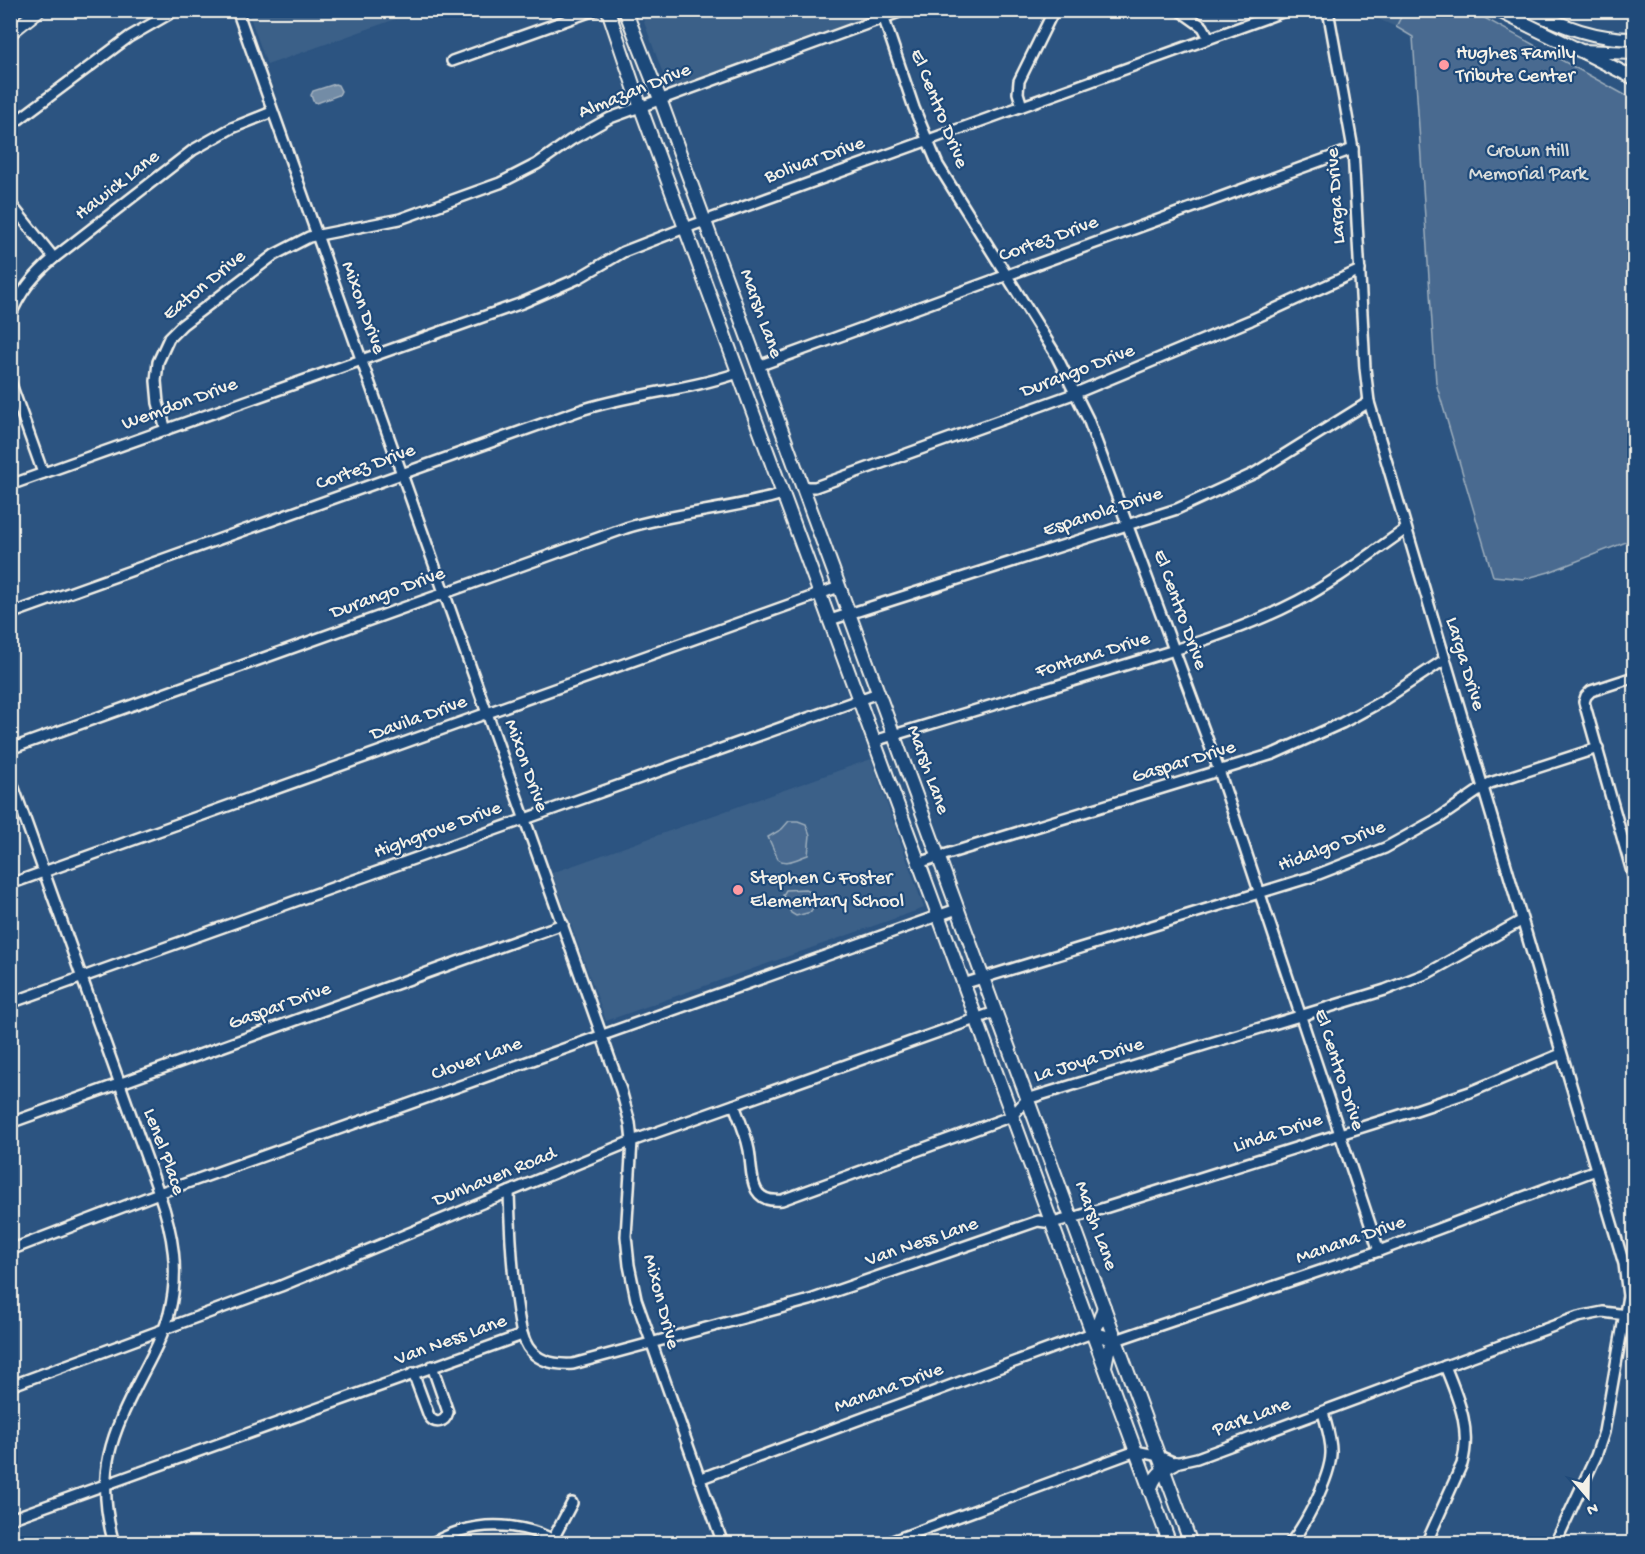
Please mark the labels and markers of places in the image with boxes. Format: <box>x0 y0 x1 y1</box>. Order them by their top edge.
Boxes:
place label: Hughes Family Tribute Center <box>1455 43 1576 89</box>
marker: Hughes Family Tribute Center <box>1437 58 1451 72</box>
place label: Stephen C Foster Elementary School <box>750 868 904 914</box>
marker: Stephen C Foster Elementary School <box>731 883 745 897</box>

